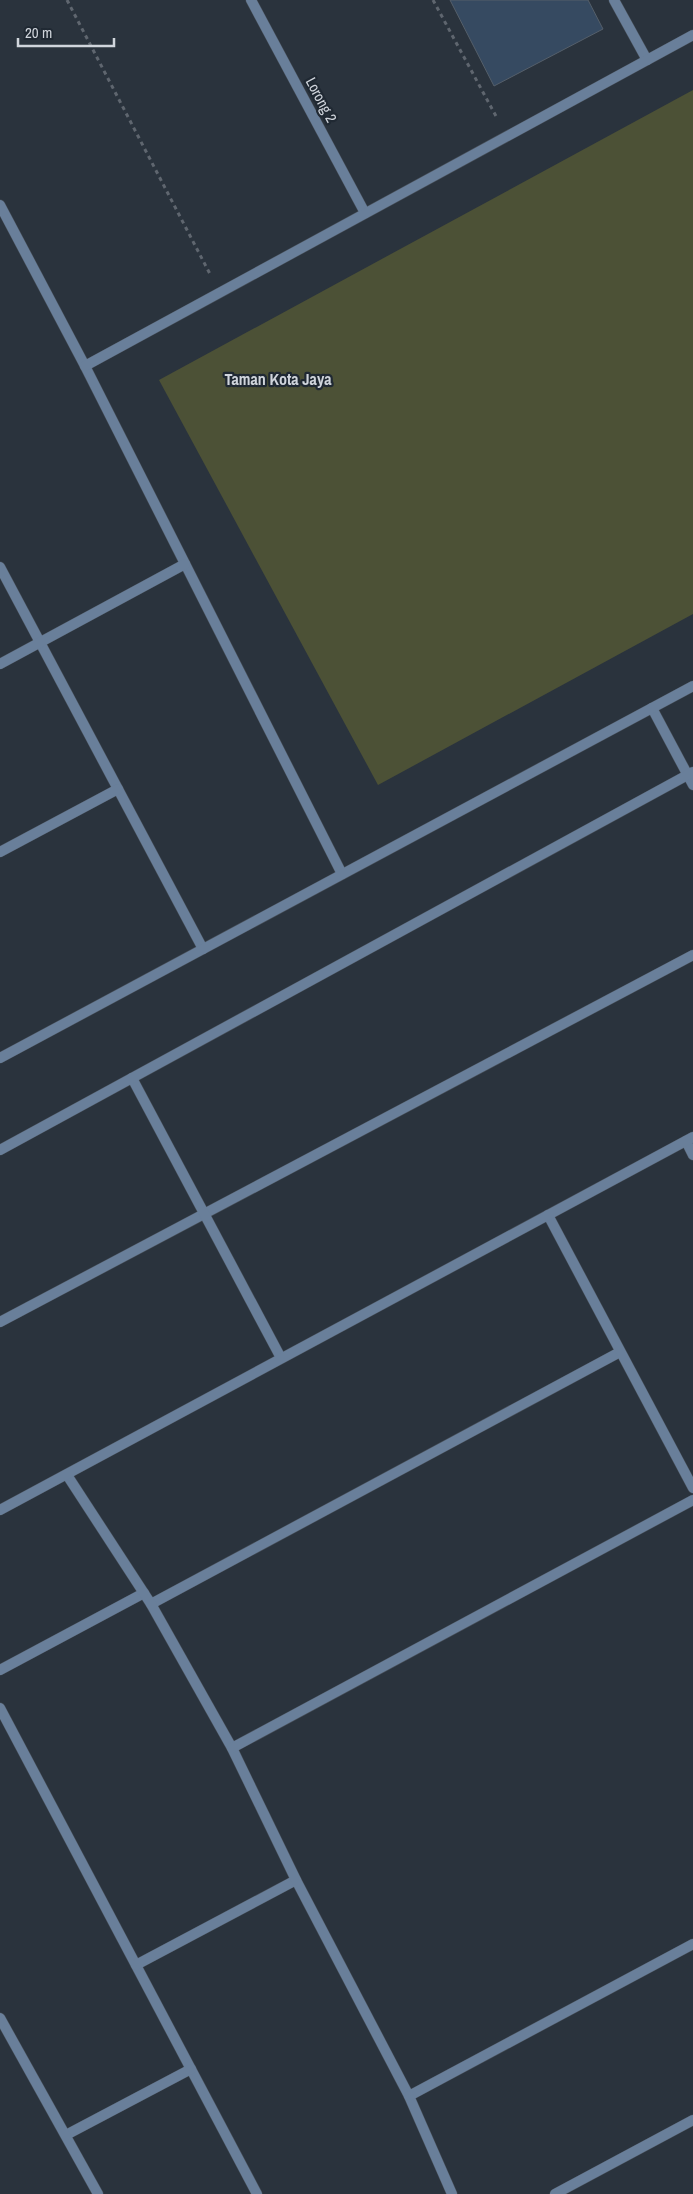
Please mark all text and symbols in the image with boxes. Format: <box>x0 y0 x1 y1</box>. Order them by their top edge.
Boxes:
scale bar <box>18 15 114 47</box>
text: 20 m <box>25 22 52 43</box>
street label: Lorong 2 <box>301 73 342 126</box>
district label: Taman Kota Jaya <box>225 368 332 390</box>

